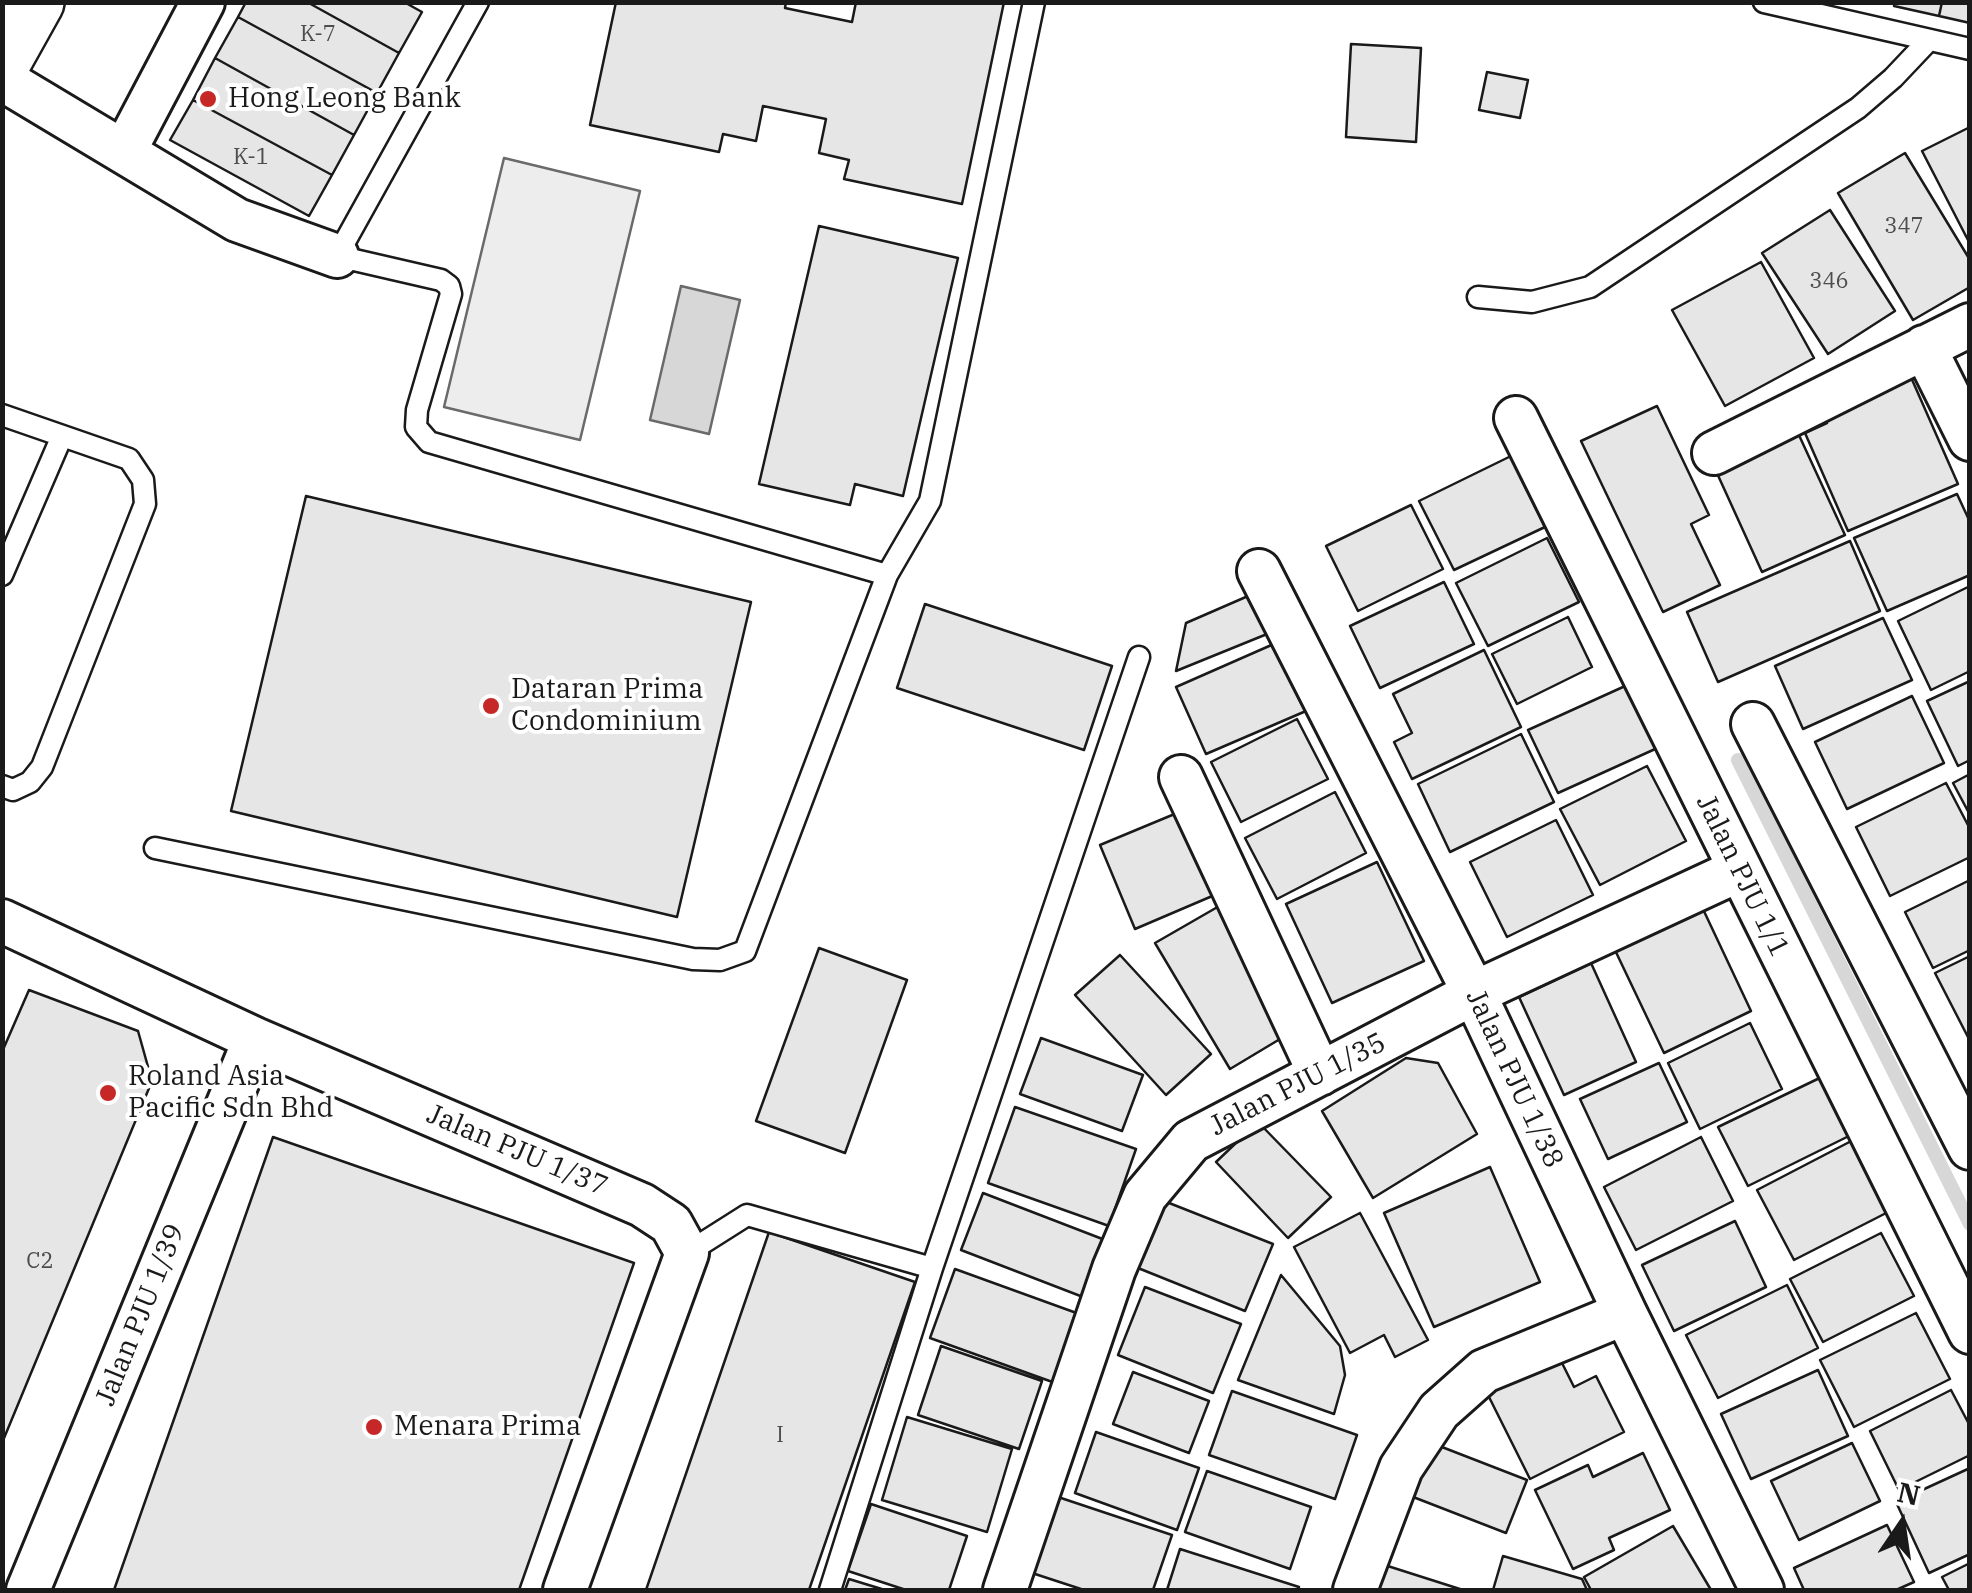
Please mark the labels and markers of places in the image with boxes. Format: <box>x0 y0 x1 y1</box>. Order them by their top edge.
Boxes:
place label: Hong Leong Bank <box>228 82 461 116</box>
marker: Hong Leong Bank <box>197 88 219 110</box>
place label: Dataran Prima Condominium <box>511 673 703 739</box>
marker: Dataran Prima Condominium <box>480 695 502 717</box>
place label: Roland Asia Pacific Sdn Bhd <box>128 1060 333 1126</box>
marker: Roland Asia Pacific Sdn Bhd <box>97 1082 119 1104</box>
place label: Menara Prima <box>394 1410 581 1444</box>
marker: Menara Prima <box>363 1416 385 1438</box>

